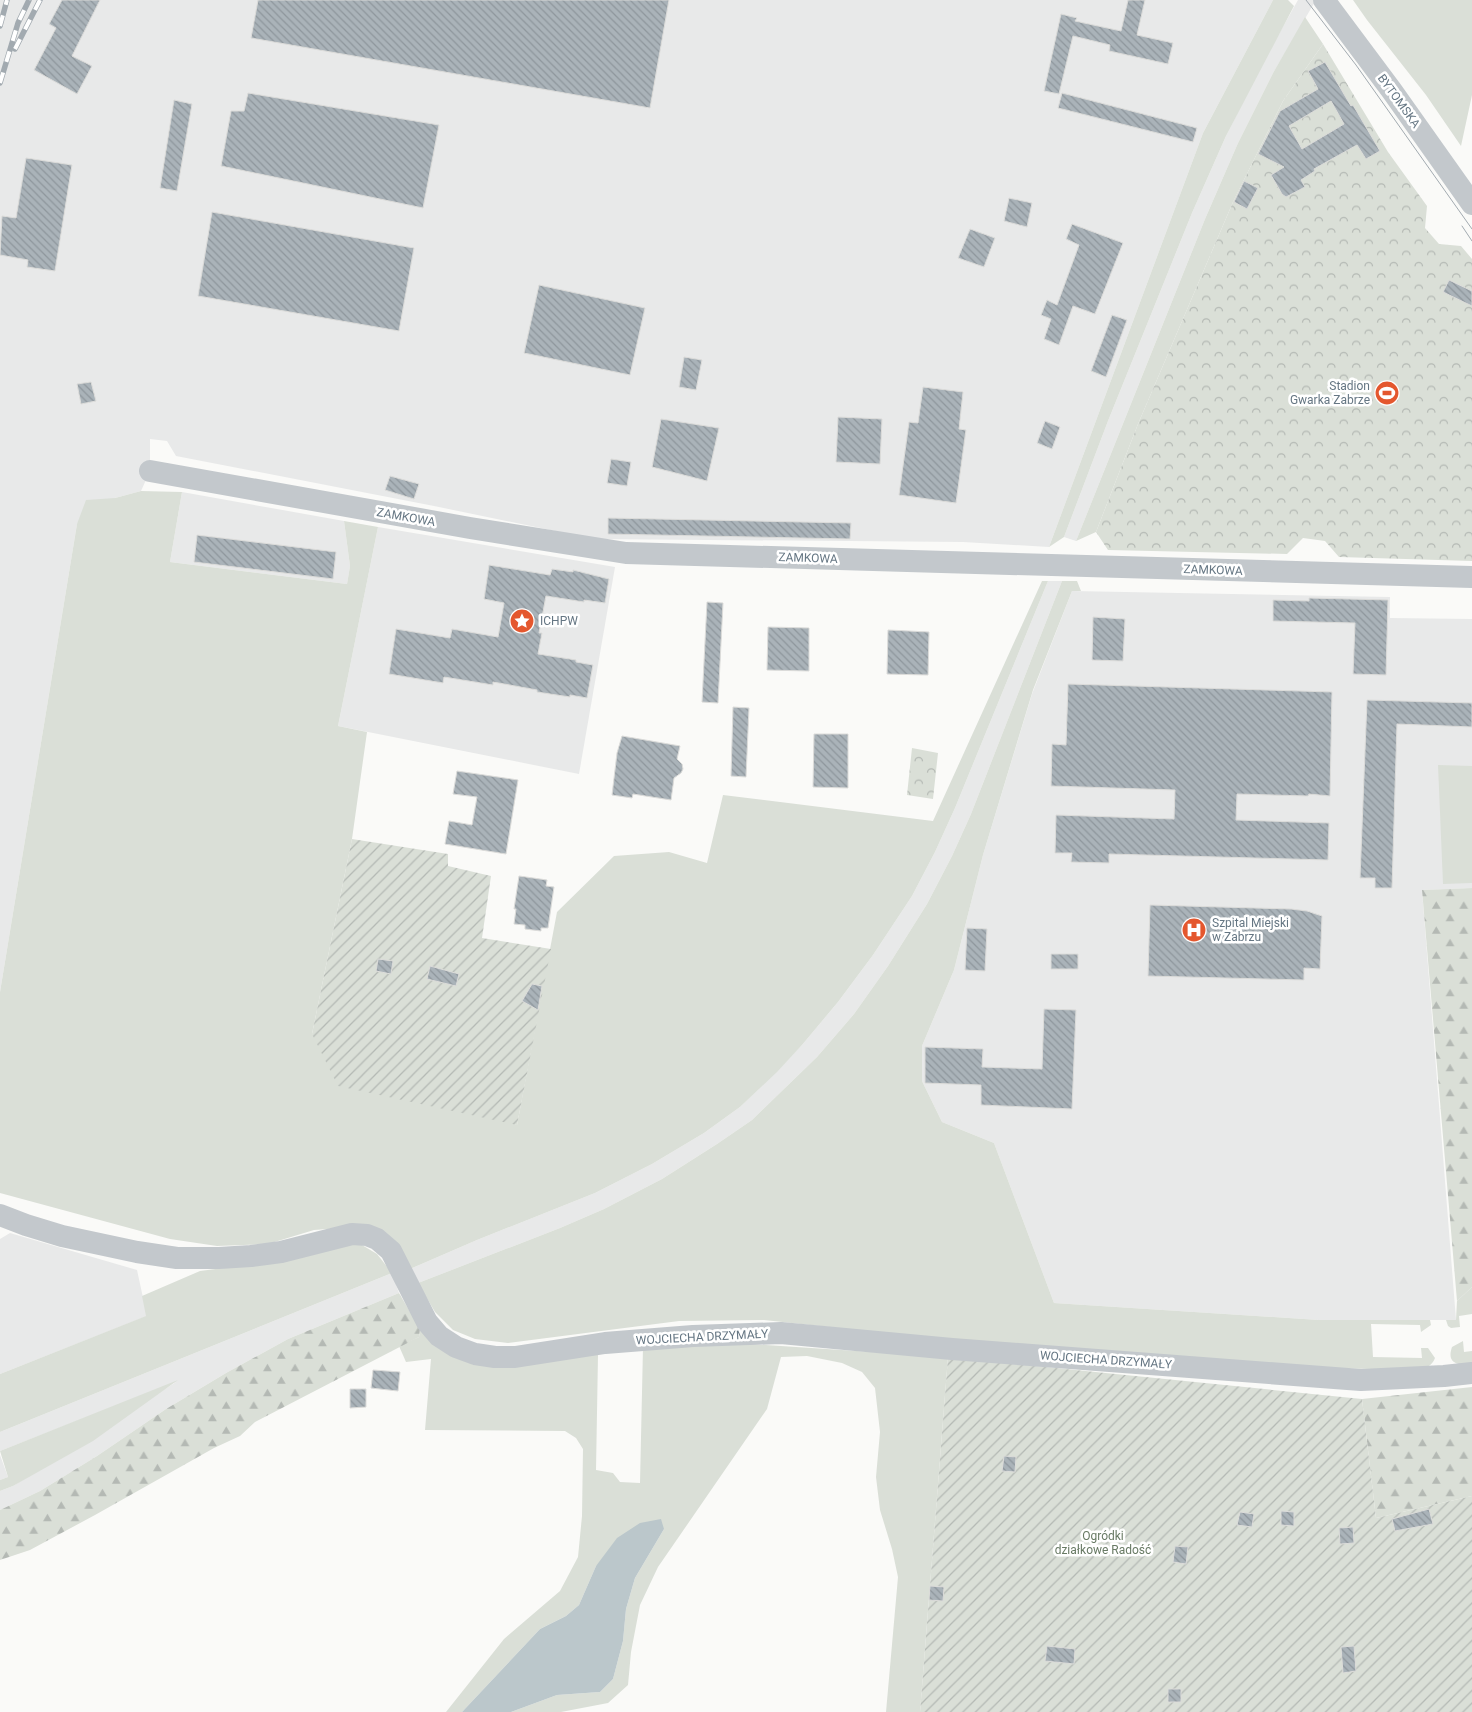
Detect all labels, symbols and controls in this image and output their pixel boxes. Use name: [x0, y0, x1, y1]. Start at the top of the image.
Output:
street label: BYTOMSKA: [1375, 72, 1423, 131]
place label: Stadion Gwarka Zabrze: [1290, 379, 1370, 407]
sports icon: Stadion Gwarka Zabrze: [1374, 380, 1400, 406]
street label: ZAMKOWA: [376, 505, 437, 529]
street label: ZAMKOWA: [778, 550, 838, 566]
street label: ZAMKOWA: [1183, 562, 1243, 578]
place icon: ICHPW: [509, 608, 535, 634]
place label: ICHPW: [540, 614, 578, 628]
place label: Szpital Miejski w Zabrzu: [1212, 916, 1289, 944]
hospital icon: Szpital Miejski w Zabrzu: [1181, 917, 1207, 943]
street label: WOJCIECHA DRZYMAŁY: [635, 1327, 769, 1347]
street label: WOJCIECHA DRZYMAŁY: [1039, 1348, 1173, 1372]
park label: Ogródki działkowe Radość: [1055, 1529, 1151, 1557]

